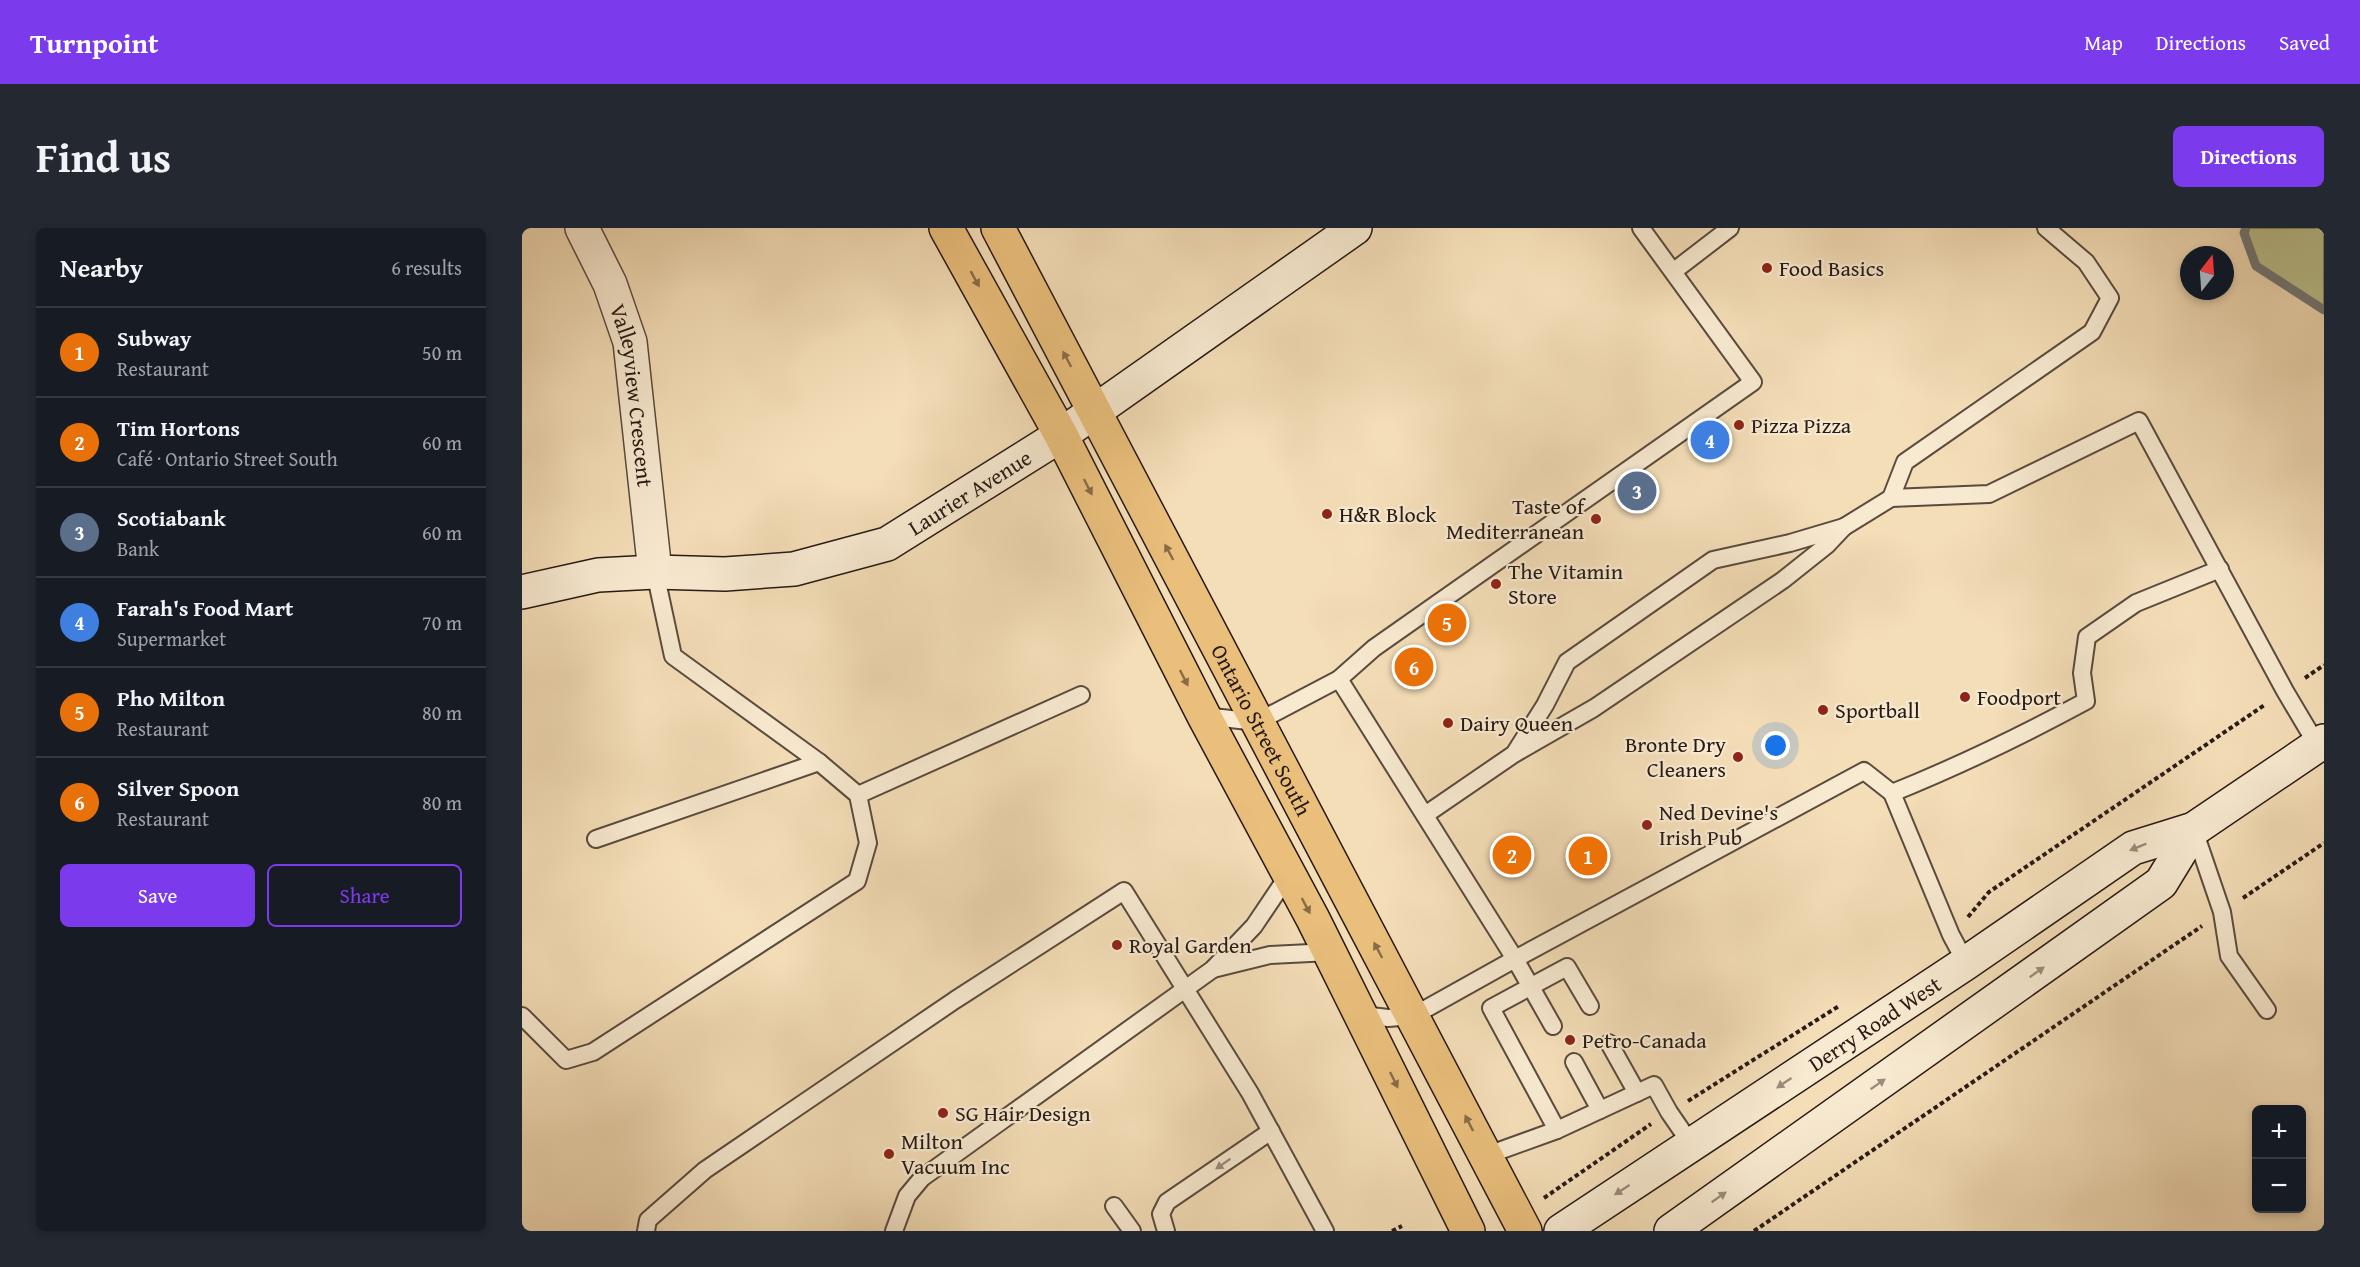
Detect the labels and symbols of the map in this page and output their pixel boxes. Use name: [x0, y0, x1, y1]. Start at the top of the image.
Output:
north arrow: [2180, 246, 2234, 300]
place label: Food Basics: [1779, 252, 1884, 284]
marker: Food Basics: [1760, 261, 1774, 275]
one-way arrow: [970, 271, 980, 288]
street label: Valleyview Crescent: [602, 299, 662, 489]
one-way arrow: [1062, 351, 1072, 368]
place label: Pizza Pizza: [1751, 409, 1852, 441]
pin: 4: [1690, 418, 1730, 462]
marker: Pizza Pizza: [1732, 418, 1746, 432]
street label: Laurier Avenue: [902, 441, 1038, 543]
pin: 3: [1618, 468, 1656, 514]
one-way arrow: [1083, 478, 1093, 495]
place label: Taste of Mediterranean: [1446, 490, 1587, 547]
place label: H&R Block: [1339, 498, 1437, 530]
marker: H&R Block: [1320, 507, 1334, 521]
marker: Taste of Mediterranean: [1589, 512, 1603, 526]
one-way arrow: [1164, 543, 1174, 561]
place label: The Vitamin Store: [1508, 555, 1624, 612]
marker: The Vitamin Store: [1489, 577, 1503, 591]
pin: 5: [1428, 600, 1466, 646]
street label: Ontario Street South: [1203, 638, 1320, 822]
pin: 6: [1394, 644, 1434, 690]
one-way arrow: [1179, 670, 1189, 687]
place label: Foodport: [1977, 681, 2061, 713]
marker: Foodport: [1958, 690, 1972, 704]
place label: Sportball: [1835, 694, 1920, 726]
marker: Sportball: [1816, 703, 1830, 717]
place label: Dairy Queen: [1460, 707, 1574, 739]
marker: Dairy Queen: [1441, 716, 1455, 730]
place label: Bronte Dry Cleaners: [1625, 728, 1726, 785]
your location: [1761, 731, 1790, 760]
marker: Bronte Dry Cleaners: [1731, 750, 1745, 764]
place label: Ned Devine's Irish Pub: [1659, 796, 1778, 853]
marker: Ned Devine's Irish Pub: [1640, 818, 1654, 832]
pin: 2: [1492, 832, 1532, 878]
pin: 1: [1568, 834, 1608, 878]
one-way arrow: [2129, 843, 2147, 853]
one-way arrow: [1301, 897, 1311, 914]
place label: Royal Garden: [1129, 929, 1252, 961]
marker: Royal Garden: [1110, 938, 1124, 952]
one-way arrow: [1373, 942, 1383, 959]
one-way arrow: [2028, 966, 2044, 978]
street label: Derry Road West: [1802, 968, 1947, 1079]
place label: Petro-Canada: [1582, 1024, 1707, 1056]
marker: Petro-Canada: [1563, 1033, 1577, 1047]
one-way arrow: [1389, 1071, 1399, 1088]
one-way arrow: [1776, 1077, 1792, 1088]
one-way arrow: [1869, 1078, 1885, 1090]
place label: SG Hair Design: [955, 1097, 1091, 1129]
marker: SG Hair Design: [936, 1106, 950, 1120]
one-way arrow: [1464, 1115, 1473, 1132]
place label: Milton Vacuum Inc: [901, 1125, 1010, 1182]
marker: Milton Vacuum Inc: [882, 1147, 896, 1161]
one-way arrow: [1215, 1158, 1231, 1170]
one-way arrow: [1613, 1185, 1630, 1196]
one-way arrow: [1710, 1191, 1726, 1203]

